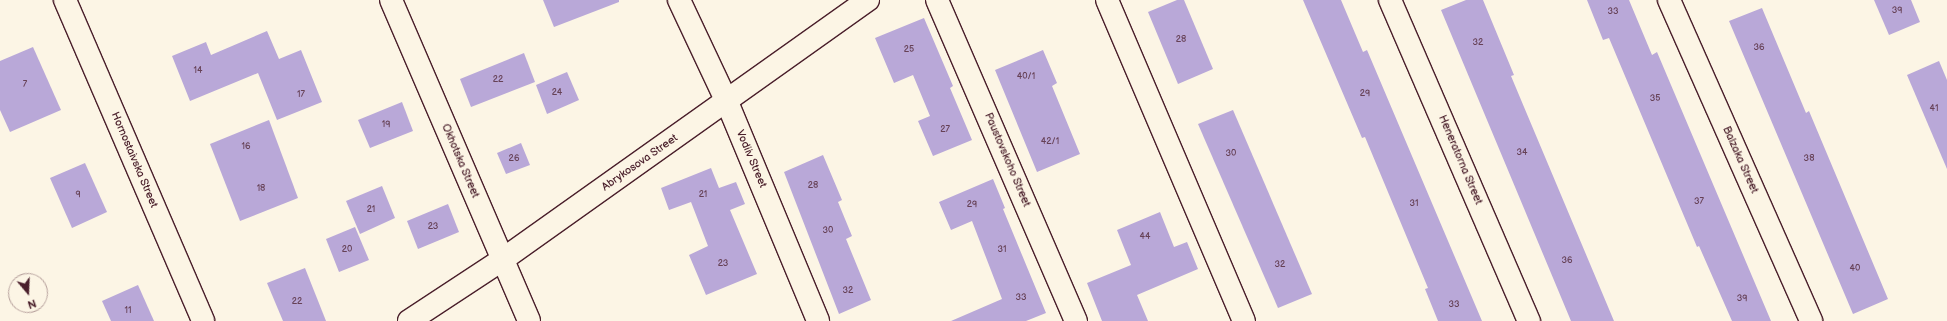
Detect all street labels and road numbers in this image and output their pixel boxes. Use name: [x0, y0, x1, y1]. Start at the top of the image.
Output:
street label: Hornostaivska Street: [108, 110, 160, 210]
street label: Paustovskoho Street: [981, 111, 1033, 209]
street label: Heneratorna Street: [1435, 113, 1485, 207]
street label: Okhotska Street: [438, 122, 482, 200]
street label: Balzaka Street: [1719, 124, 1761, 196]
street label: Vodiiv Street: [733, 128, 769, 190]
street label: Abrykosova Street: [599, 132, 681, 194]

